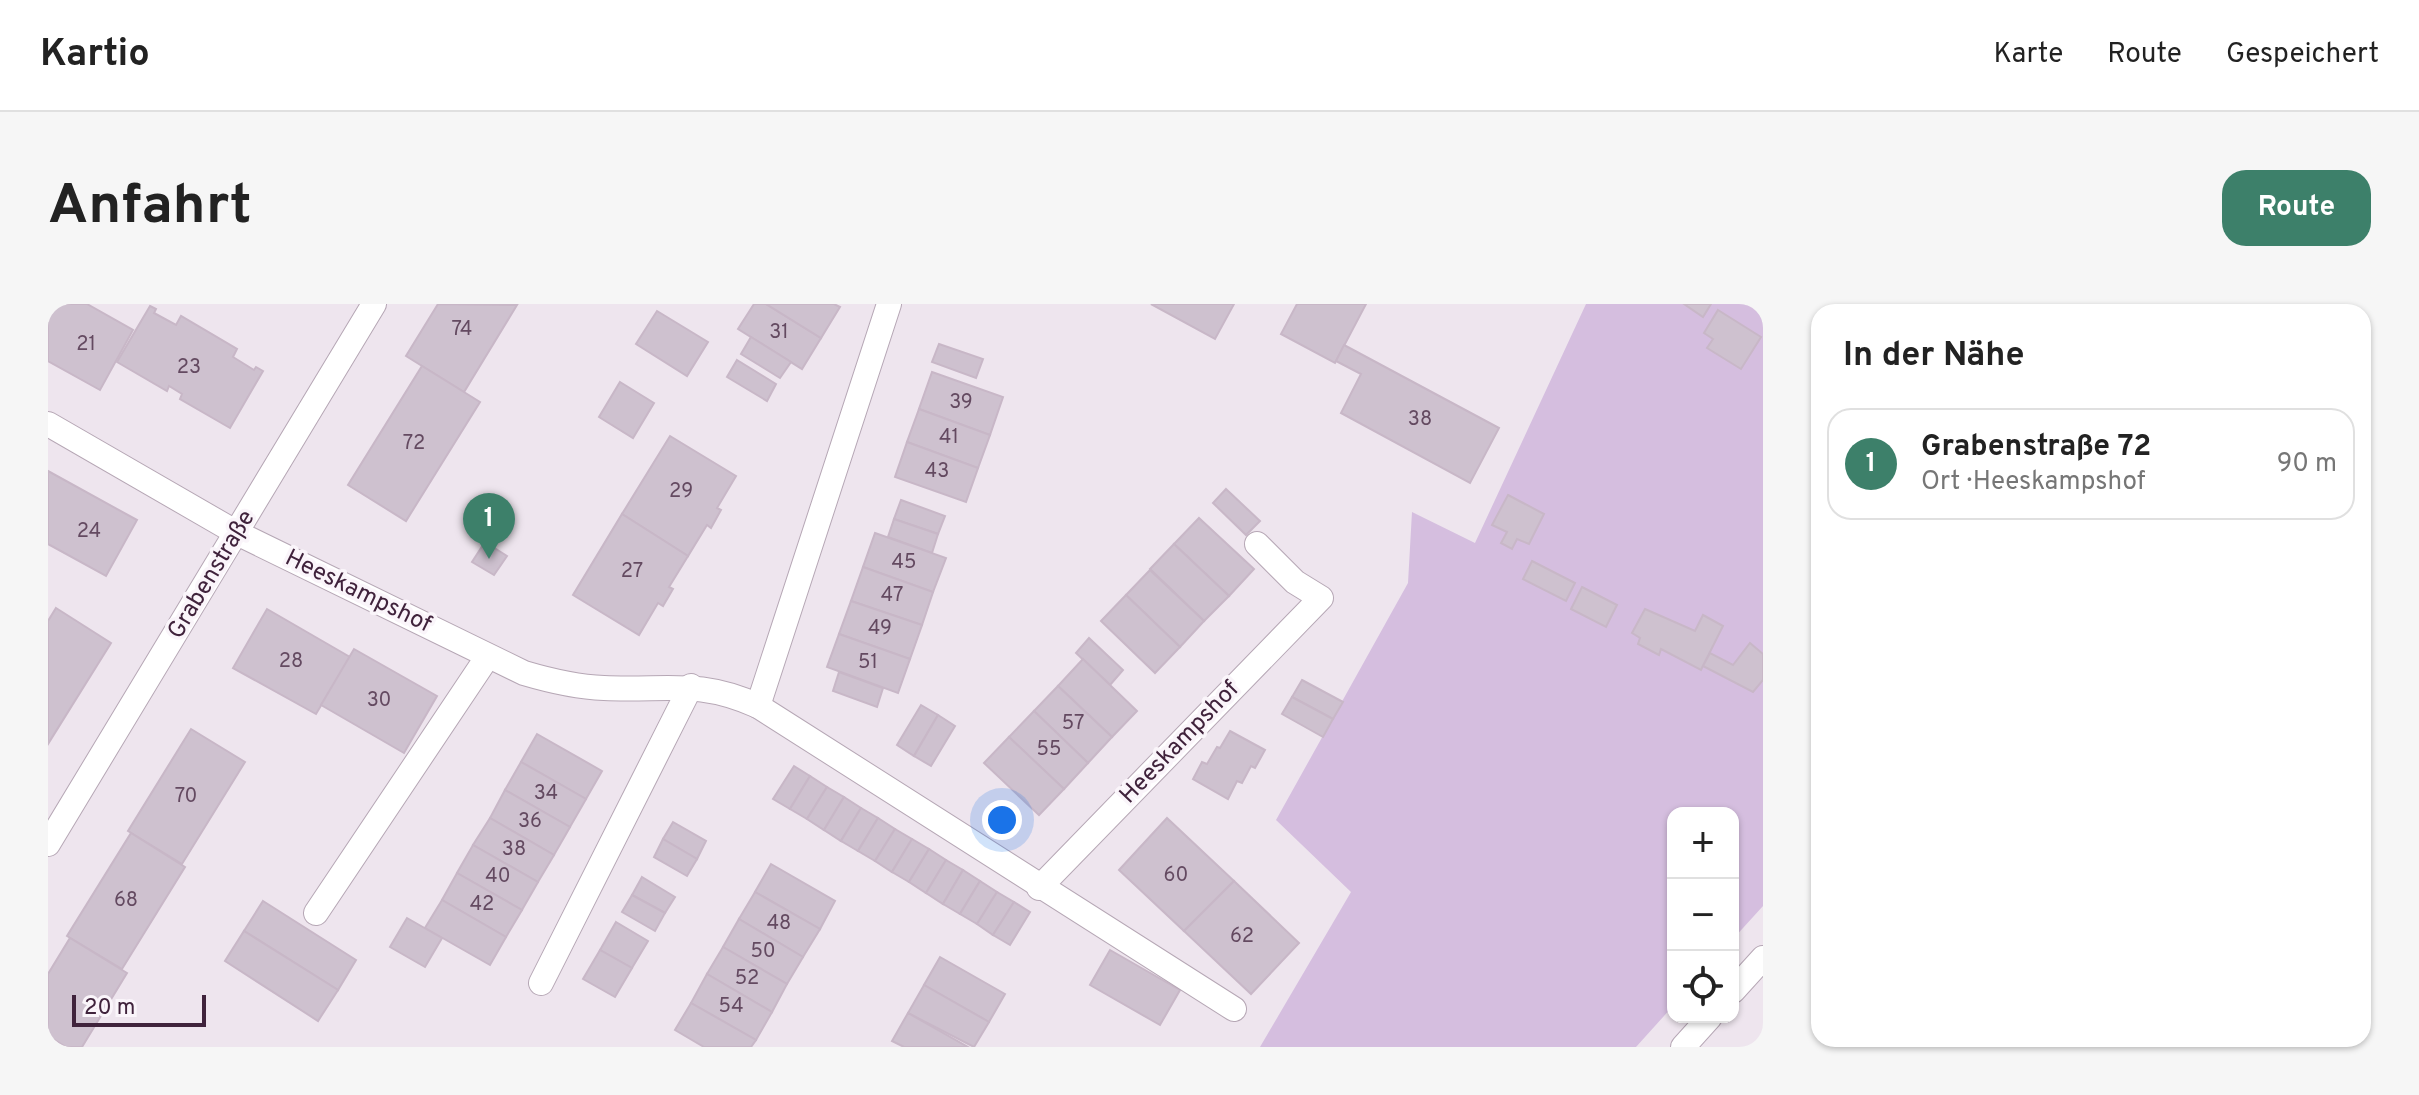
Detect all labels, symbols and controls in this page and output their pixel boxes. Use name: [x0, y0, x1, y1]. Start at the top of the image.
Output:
text: Kartio: [40, 31, 150, 80]
text: Karte: [1993, 37, 2063, 73]
text: Route: [2107, 37, 2182, 73]
text: Gespeichert: [2226, 37, 2379, 73]
button: Route: [2222, 170, 2371, 246]
text: Anfahrt: [48, 173, 252, 243]
house number: 74: [452, 317, 472, 343]
house number: 31: [769, 320, 789, 346]
house number: 21: [76, 332, 96, 358]
text: In der Nähe: [1843, 335, 2025, 378]
house number: 23: [177, 355, 201, 381]
house number: 39: [949, 390, 973, 416]
house number: 38: [1408, 407, 1432, 433]
house number: 41: [939, 425, 959, 451]
text: Grabenstraße 72: [1921, 429, 2151, 466]
house number: 72: [403, 431, 425, 457]
text: 1: [1866, 448, 1876, 481]
text: 90 m: [2277, 448, 2337, 481]
house number: 43: [925, 459, 949, 485]
text: Ort · Heeskampshof: [1921, 466, 2145, 499]
house number: 29: [669, 479, 693, 505]
pin: 1: [463, 493, 515, 559]
street label: Grabenstraße: [162, 505, 262, 645]
house number: 24: [77, 519, 101, 545]
street label: Heeskampshof: [280, 544, 436, 640]
house number: 45: [892, 550, 916, 576]
house number: 27: [621, 559, 643, 585]
house number: 47: [881, 583, 903, 609]
house number: 49: [868, 616, 892, 642]
house number: 28: [279, 649, 303, 675]
house number: 51: [858, 650, 878, 676]
street label: Heeskampshof: [1114, 675, 1246, 811]
house number: 30: [367, 688, 391, 714]
house number: 57: [1062, 711, 1084, 737]
house number: 55: [1037, 737, 1061, 763]
house number: 34: [534, 781, 558, 807]
house number: 70: [175, 784, 197, 810]
your location: [982, 800, 1022, 840]
map controls: [1667, 807, 1739, 1023]
button: +: [1667, 807, 1739, 879]
house number: 36: [518, 809, 542, 835]
house number: 38: [502, 837, 526, 863]
house number: 60: [1164, 863, 1188, 889]
house number: 40: [485, 864, 511, 890]
button: −: [1667, 879, 1739, 951]
house number: 68: [114, 888, 138, 914]
house number: 42: [470, 892, 494, 918]
house number: 48: [767, 911, 791, 937]
house number: 62: [1230, 924, 1254, 950]
house number: 50: [750, 939, 776, 965]
button: locate: [1667, 951, 1739, 1023]
house number: 52: [735, 966, 759, 992]
scale bar: [72, 991, 206, 1027]
house number: 54: [718, 994, 744, 1020]
text: 20 m: [84, 995, 135, 1022]

